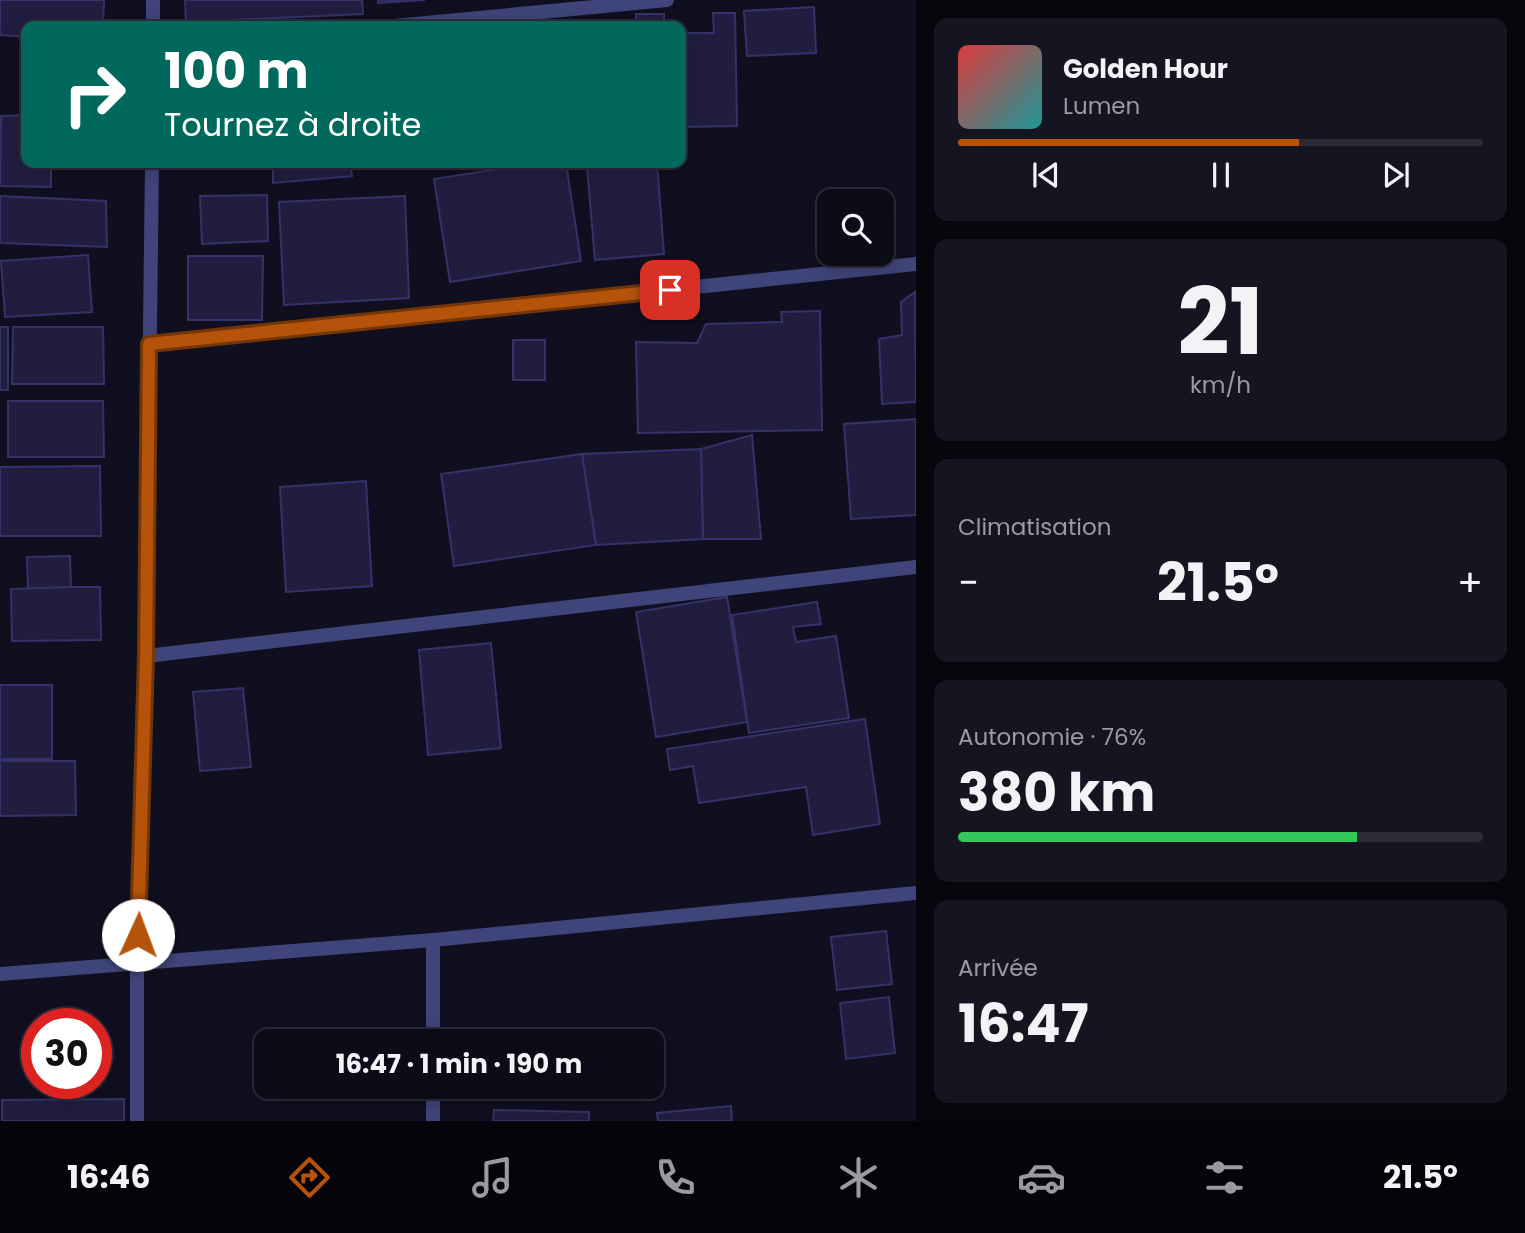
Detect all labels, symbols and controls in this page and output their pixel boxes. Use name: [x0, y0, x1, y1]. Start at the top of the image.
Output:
text: 100 m: [164, 37, 309, 105]
icon: right: [49, 49, 140, 140]
text: Golden Hour: [1063, 51, 1228, 87]
text: Lumen: [1063, 90, 1140, 122]
text: Tournez à droite: [164, 102, 421, 147]
icon: previous: [1027, 156, 1065, 194]
icon: pause: [1202, 156, 1240, 194]
icon: next: [1377, 156, 1415, 194]
map controls: [817, 189, 894, 266]
button: search: [817, 189, 894, 266]
text: 21: [1177, 258, 1264, 386]
pin: [640, 260, 700, 320]
icon: arrive: [651, 271, 689, 309]
text: km/h: [1190, 369, 1251, 401]
text: Climatisation: [958, 511, 1111, 543]
text: 21.5°: [1157, 546, 1279, 619]
text: −: [958, 556, 979, 609]
text: +: [1457, 556, 1483, 609]
text: Autonomie · 76%: [958, 721, 1146, 753]
text: 380 km: [958, 756, 1155, 829]
position arrow: [101, 898, 175, 972]
text: Arrivée: [958, 952, 1038, 984]
text: 16:47: [958, 987, 1088, 1060]
speed limit sign: 30: [21, 1008, 112, 1099]
text: 16:47 · 1 min · 190 m: [336, 1046, 582, 1082]
icon: directions: [285, 1153, 334, 1202]
icon: music: [468, 1153, 517, 1202]
icon: phone: [651, 1153, 700, 1202]
icon: climate: [834, 1153, 883, 1202]
icon: car: [1017, 1153, 1066, 1202]
icon: filters: [1200, 1153, 1249, 1202]
text: 16:46: [67, 1154, 151, 1199]
text: 21.5°: [1383, 1154, 1458, 1199]

